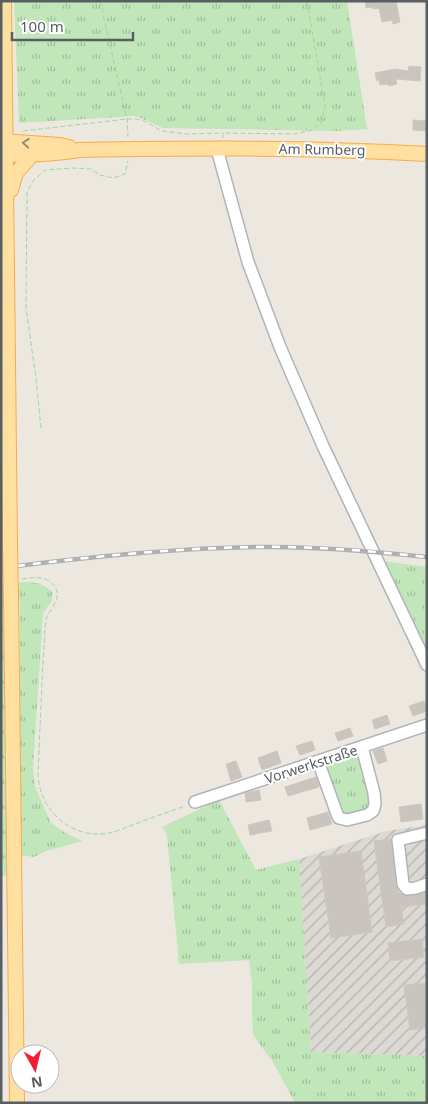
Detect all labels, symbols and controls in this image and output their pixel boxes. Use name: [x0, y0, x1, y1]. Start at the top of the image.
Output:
scale bar: [12, 10, 134, 42]
text: 100 m: [20, 16, 64, 36]
one-way arrow: [21, 137, 29, 148]
street label: Am Rumberg: [278, 139, 366, 159]
street label: Vorwerkstraße: [262, 740, 360, 788]
north arrow: [10, 1044, 60, 1094]
text: N: [30, 1072, 44, 1093]

